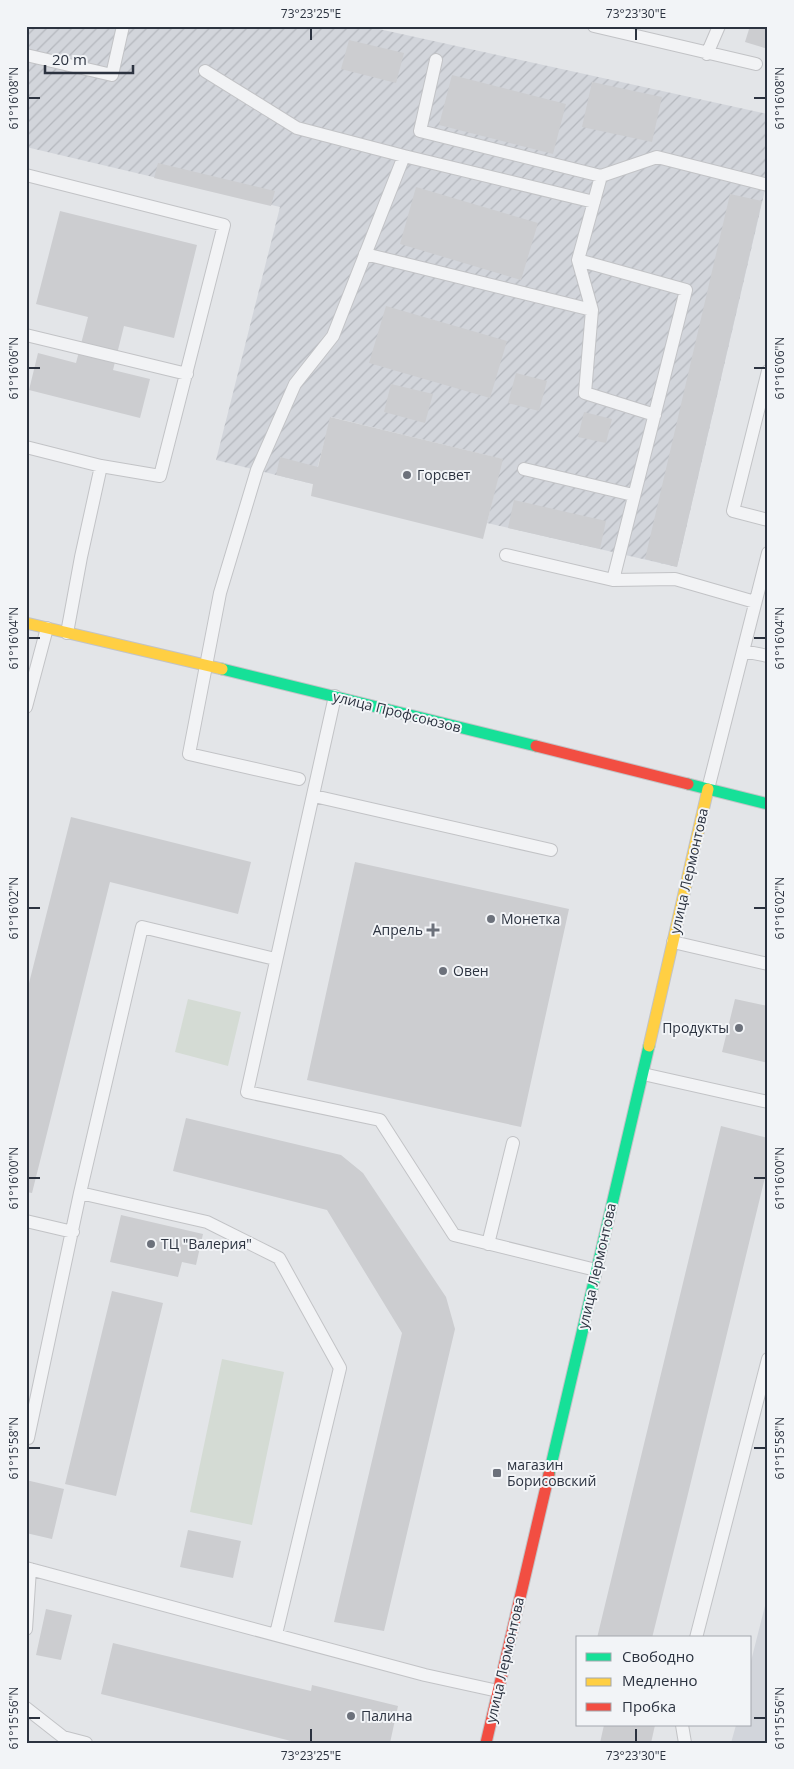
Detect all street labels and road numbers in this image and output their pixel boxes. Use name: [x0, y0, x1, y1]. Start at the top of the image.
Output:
street label: улица Профсоюзов: [331, 686, 463, 737]
street label: улица Лермонтова: [665, 806, 712, 936]
street label: улица Лермонтова: [573, 1201, 620, 1331]
street label: улица Лермонтова: [481, 1595, 528, 1725]

